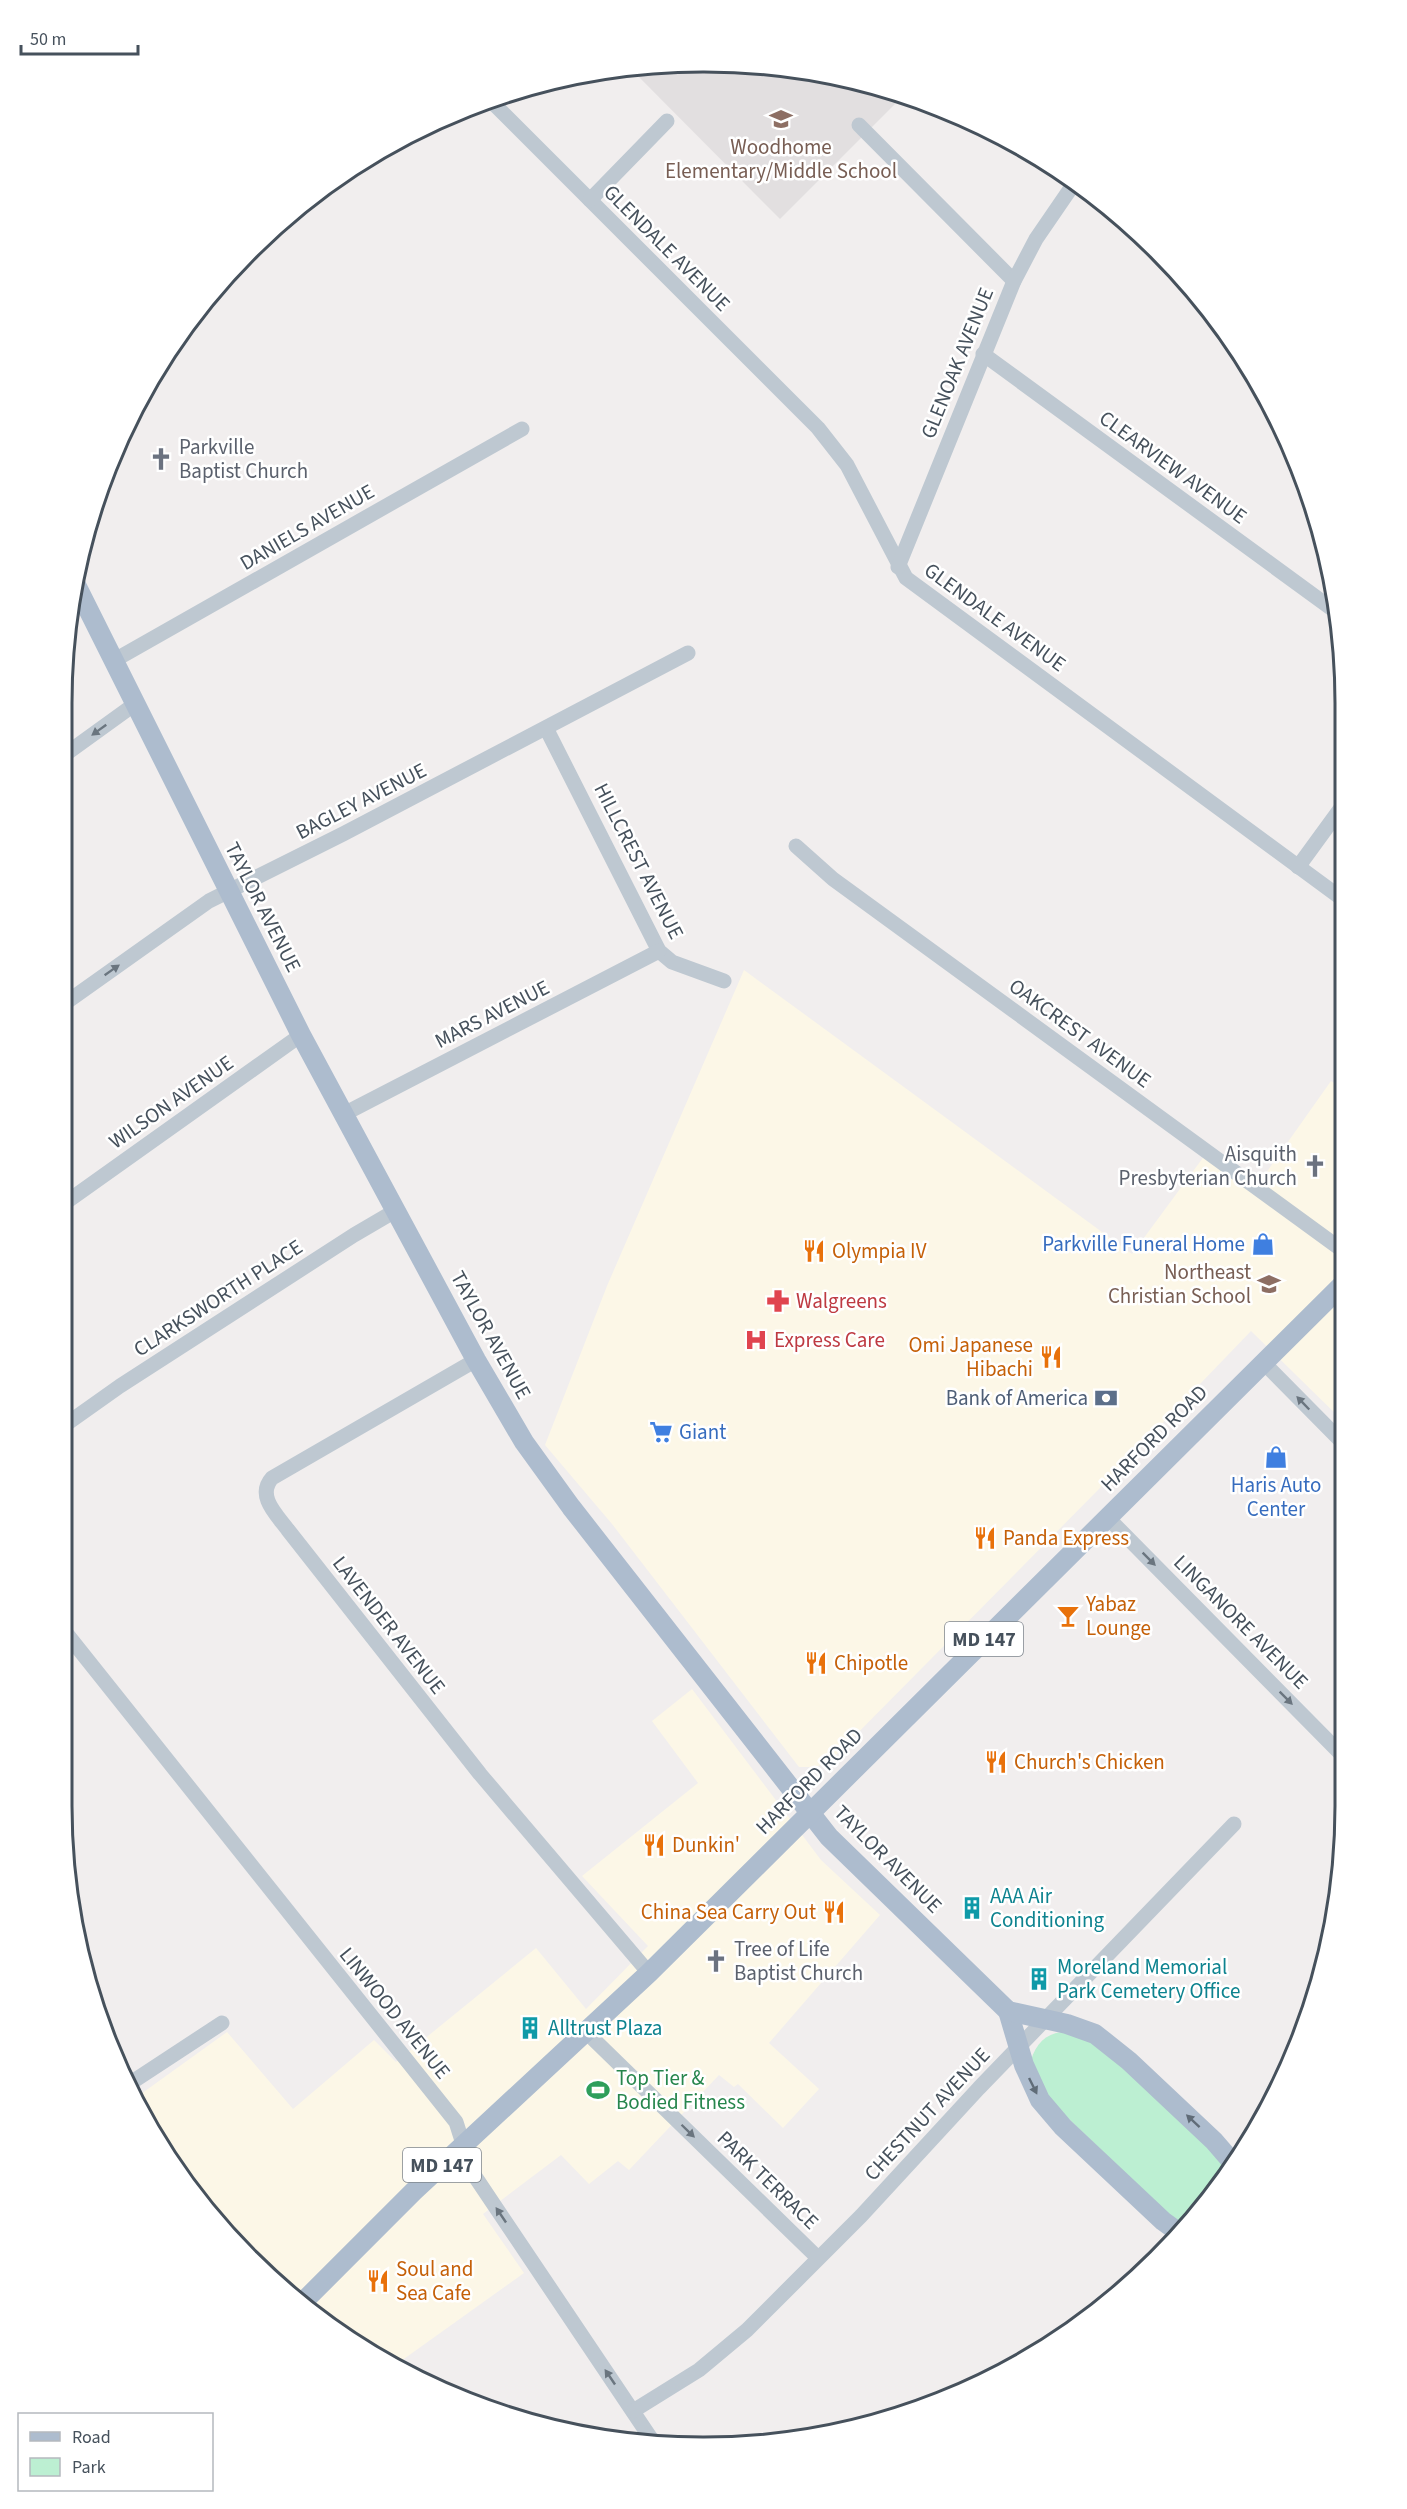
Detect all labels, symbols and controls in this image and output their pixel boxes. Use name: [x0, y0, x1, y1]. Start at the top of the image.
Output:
scale bar: [21, 18, 138, 56]
text: 50 m: [30, 27, 66, 52]
school or university icon: Woodhome Elementary/Middle School: [768, 106, 794, 132]
place label: Woodhome Elementary/Middle School: [665, 132, 897, 186]
street label: GLENDALE AVENUE: [597, 178, 737, 318]
street label: GLENOAK AVENUE: [913, 283, 1001, 443]
street label: CLEARVIEW AVENUE: [1093, 403, 1253, 531]
place label: Parkville Baptist Church: [179, 432, 308, 486]
church icon: Parkville Baptist Church: [148, 446, 174, 472]
street label: DANIELS AVENUE: [234, 476, 380, 578]
street label: GLENDALE AVENUE: [918, 555, 1072, 679]
one-way arrow: [91, 724, 107, 736]
street label: BAGLEY AVENUE: [290, 755, 432, 847]
street label: HILLCREST AVENUE: [587, 778, 691, 944]
street label: TAYLOR AVENUE: [217, 837, 309, 977]
one-way arrow: [103, 964, 119, 976]
street label: OAKCREST AVENUE: [1003, 971, 1157, 1095]
street label: MARS AVENUE: [430, 972, 554, 1056]
street label: WILSON AVENUE: [103, 1048, 239, 1156]
place label: Aisquith Presbyterian Church: [1119, 1139, 1297, 1193]
church icon: Aisquith Presbyterian Church: [1302, 1153, 1328, 1179]
place label: Parkville Funeral Home: [1042, 1229, 1245, 1259]
shop icon: Parkville Funeral Home: [1250, 1231, 1276, 1257]
street label: CLARKSWORTH PLACE: [128, 1232, 308, 1364]
place label: Olympia IV: [832, 1236, 927, 1266]
restaurant icon: Olympia IV: [801, 1238, 827, 1264]
place label: Northeast Christian School: [1108, 1257, 1251, 1311]
street label: TAYLOR AVENUE: [443, 1265, 539, 1405]
school or university icon: Northeast Christian School: [1256, 1271, 1282, 1297]
place label: Walgreens: [796, 1286, 887, 1316]
pharmacy icon: Walgreens: [765, 1288, 791, 1314]
place label: Express Care: [774, 1325, 885, 1355]
hospital icon: Express Care: [743, 1327, 769, 1353]
place label: Omi Japanese Hibachi: [909, 1330, 1033, 1384]
restaurant icon: Omi Japanese Hibachi: [1038, 1344, 1064, 1370]
street label: HARFORD ROAD: [1094, 1378, 1214, 1498]
place label: Bank of America: [946, 1383, 1088, 1413]
bank icon: Bank of America: [1093, 1385, 1119, 1411]
one-way arrow: [1297, 1397, 1311, 1411]
place label: Giant: [679, 1417, 726, 1447]
supermarket icon: Giant: [648, 1419, 674, 1445]
shop icon: Haris Auto Center: [1263, 1444, 1289, 1470]
place label: Haris Auto Center: [1231, 1470, 1321, 1524]
place label: Panda Express: [1003, 1523, 1129, 1553]
restaurant icon: Panda Express: [972, 1525, 998, 1551]
street label: LINGANORE AVENUE: [1167, 1548, 1315, 1696]
street label: LAVENDER AVENUE: [325, 1549, 453, 1701]
one-way arrow: [1142, 1552, 1156, 1566]
place label: Yabaz Lounge: [1085, 1589, 1151, 1643]
bar icon: Yabaz Lounge: [1055, 1603, 1081, 1629]
road number: MD 147: [945, 1622, 1023, 1656]
place label: Chipotle: [834, 1648, 908, 1678]
restaurant icon: Chipotle: [803, 1650, 829, 1676]
one-way arrow: [1279, 1691, 1293, 1705]
street label: HARFORD ROAD: [749, 1721, 869, 1841]
place label: Church's Chicken: [1014, 1747, 1165, 1777]
restaurant icon: Church's Chicken: [983, 1749, 1009, 1775]
street label: TAYLOR AVENUE: [827, 1798, 949, 1920]
place label: Dunkin': [672, 1830, 740, 1860]
restaurant icon: Dunkin': [641, 1832, 667, 1858]
place label: AAA Air Conditioning: [990, 1881, 1104, 1935]
building icon: AAA Air Conditioning: [959, 1895, 985, 1921]
place label: China Sea Carry Out: [641, 1897, 816, 1927]
restaurant icon: China Sea Carry Out: [821, 1899, 847, 1925]
place label: Tree of Life Baptist Church: [734, 1934, 863, 1988]
street label: LINWOOD AVENUE: [332, 1941, 458, 2085]
church icon: Tree of Life Baptist Church: [703, 1948, 729, 1974]
place label: Moreland Memorial Park Cemetery Office: [1057, 1952, 1240, 2006]
building icon: Moreland Memorial Park Cemetery Office: [1026, 1966, 1052, 1992]
place label: Alltrust Plaza: [548, 2013, 662, 2043]
building icon: Alltrust Plaza: [517, 2015, 543, 2041]
street label: CHESTNUT AVENUE: [857, 2041, 997, 2187]
place label: Top Tier & Bodied Fitness: [616, 2063, 745, 2117]
sports icon: Top Tier & Bodied Fitness: [585, 2077, 611, 2103]
one-way arrow: [1028, 2078, 1038, 2095]
one-way arrow: [1186, 2115, 1201, 2128]
one-way arrow: [681, 2124, 695, 2138]
street label: PARK TERRACE: [710, 2124, 826, 2236]
road number: MD 147: [403, 2148, 481, 2182]
one-way arrow: [496, 2207, 507, 2223]
place label: Soul and Sea Cafe: [396, 2254, 473, 2308]
restaurant icon: Soul and Sea Cafe: [365, 2268, 391, 2294]
one-way arrow: [604, 2369, 615, 2385]
legend: [18, 2413, 213, 2491]
text: Road: [72, 2425, 111, 2450]
text: Park: [72, 2455, 106, 2480]

